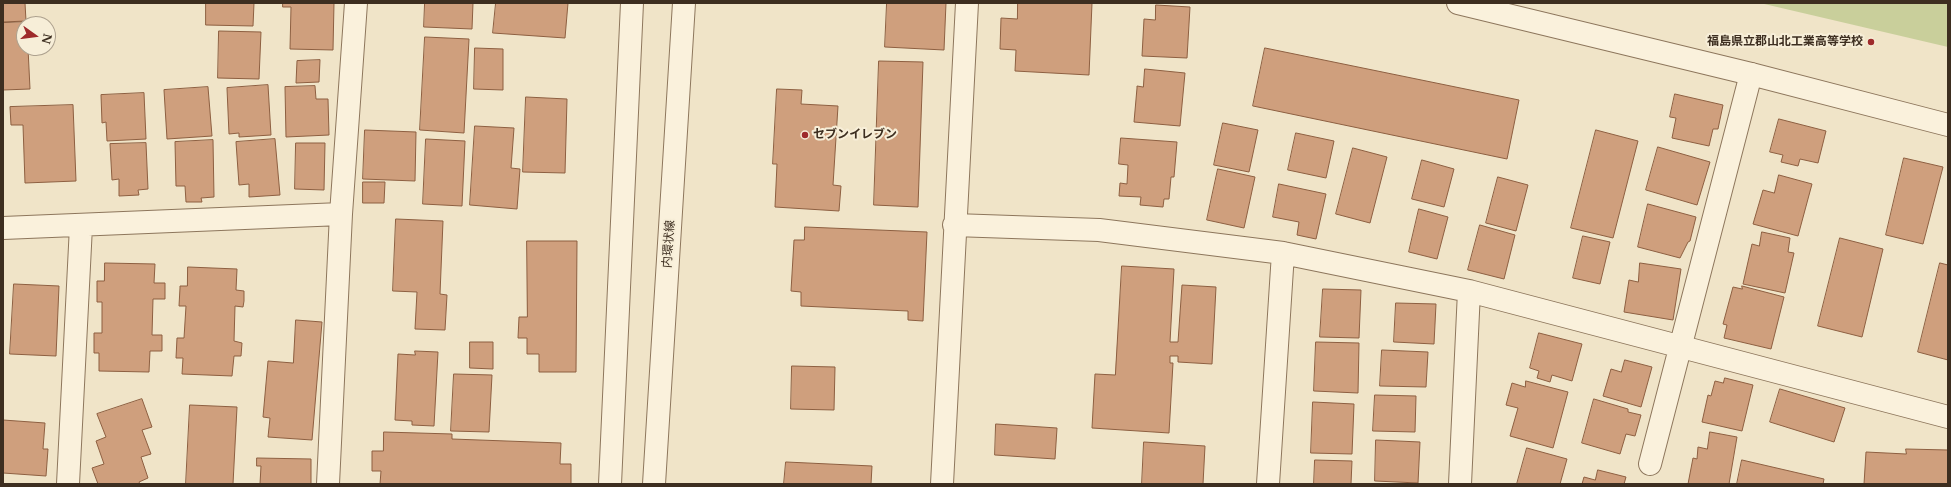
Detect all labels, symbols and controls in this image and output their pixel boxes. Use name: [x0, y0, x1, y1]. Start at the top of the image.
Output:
north arrow: [16, 16, 56, 56]
text: N: [39, 32, 55, 45]
place label: 福島県立郡山北工業高等学校: [1707, 35, 1863, 49]
marker: 福島県立郡山北工業高等学校: [1866, 37, 1876, 47]
place label: セブンイレブン: [813, 128, 897, 142]
marker: セブンイレブン: [800, 130, 810, 140]
street label: 内環状線: [660, 220, 678, 268]

